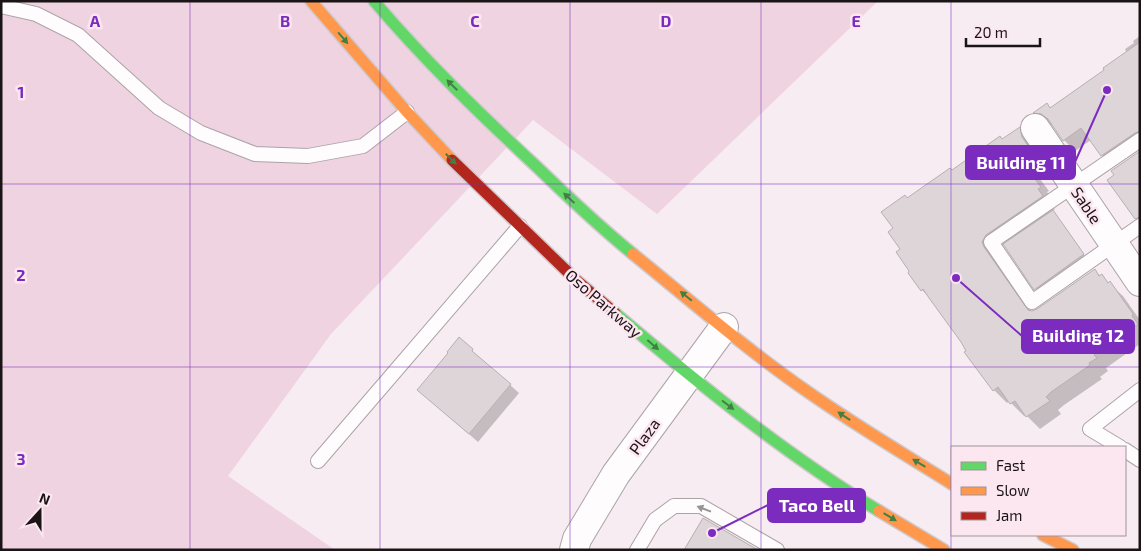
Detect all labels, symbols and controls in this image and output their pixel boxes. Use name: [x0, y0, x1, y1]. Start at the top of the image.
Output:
text: A: [90, 11, 101, 30]
text: B: [280, 11, 290, 30]
text: C: [470, 11, 480, 30]
text: D: [661, 11, 672, 30]
text: E: [851, 11, 861, 30]
scale bar: [966, 15, 1040, 47]
text: 20 m: [974, 23, 1008, 41]
one-way arrow: [337, 32, 349, 44]
one-way arrow: [446, 80, 458, 92]
text: 1: [18, 82, 24, 101]
callout: Building 11: [966, 146, 1075, 179]
text: Building 11: [976, 151, 1066, 173]
one-way arrow: [445, 153, 457, 165]
street label: Sable: [1068, 183, 1106, 227]
one-way arrow: [564, 192, 576, 204]
text: 2: [16, 265, 26, 284]
street label: Oso Parkway: [562, 265, 646, 342]
one-way arrow: [679, 291, 692, 302]
callout: Building 12: [1022, 320, 1134, 353]
text: Building 12: [1032, 324, 1124, 346]
one-way arrow: [646, 340, 659, 351]
one-way arrow: [721, 400, 735, 410]
one-way arrow: [837, 411, 851, 421]
street label: Plaza: [625, 414, 663, 458]
legend: [951, 446, 1126, 536]
text: 3: [16, 449, 26, 468]
text: Fast: [996, 456, 1026, 474]
one-way arrow: [912, 459, 925, 468]
text: Slow: [996, 481, 1030, 499]
north arrow: [15, 486, 65, 536]
text: N: [37, 489, 53, 508]
callout: Taco Bell: [768, 489, 865, 522]
text: Taco Bell: [779, 494, 855, 516]
one-way arrow: [696, 505, 711, 513]
text: Jam: [996, 506, 1022, 524]
one-way arrow: [883, 513, 896, 522]

